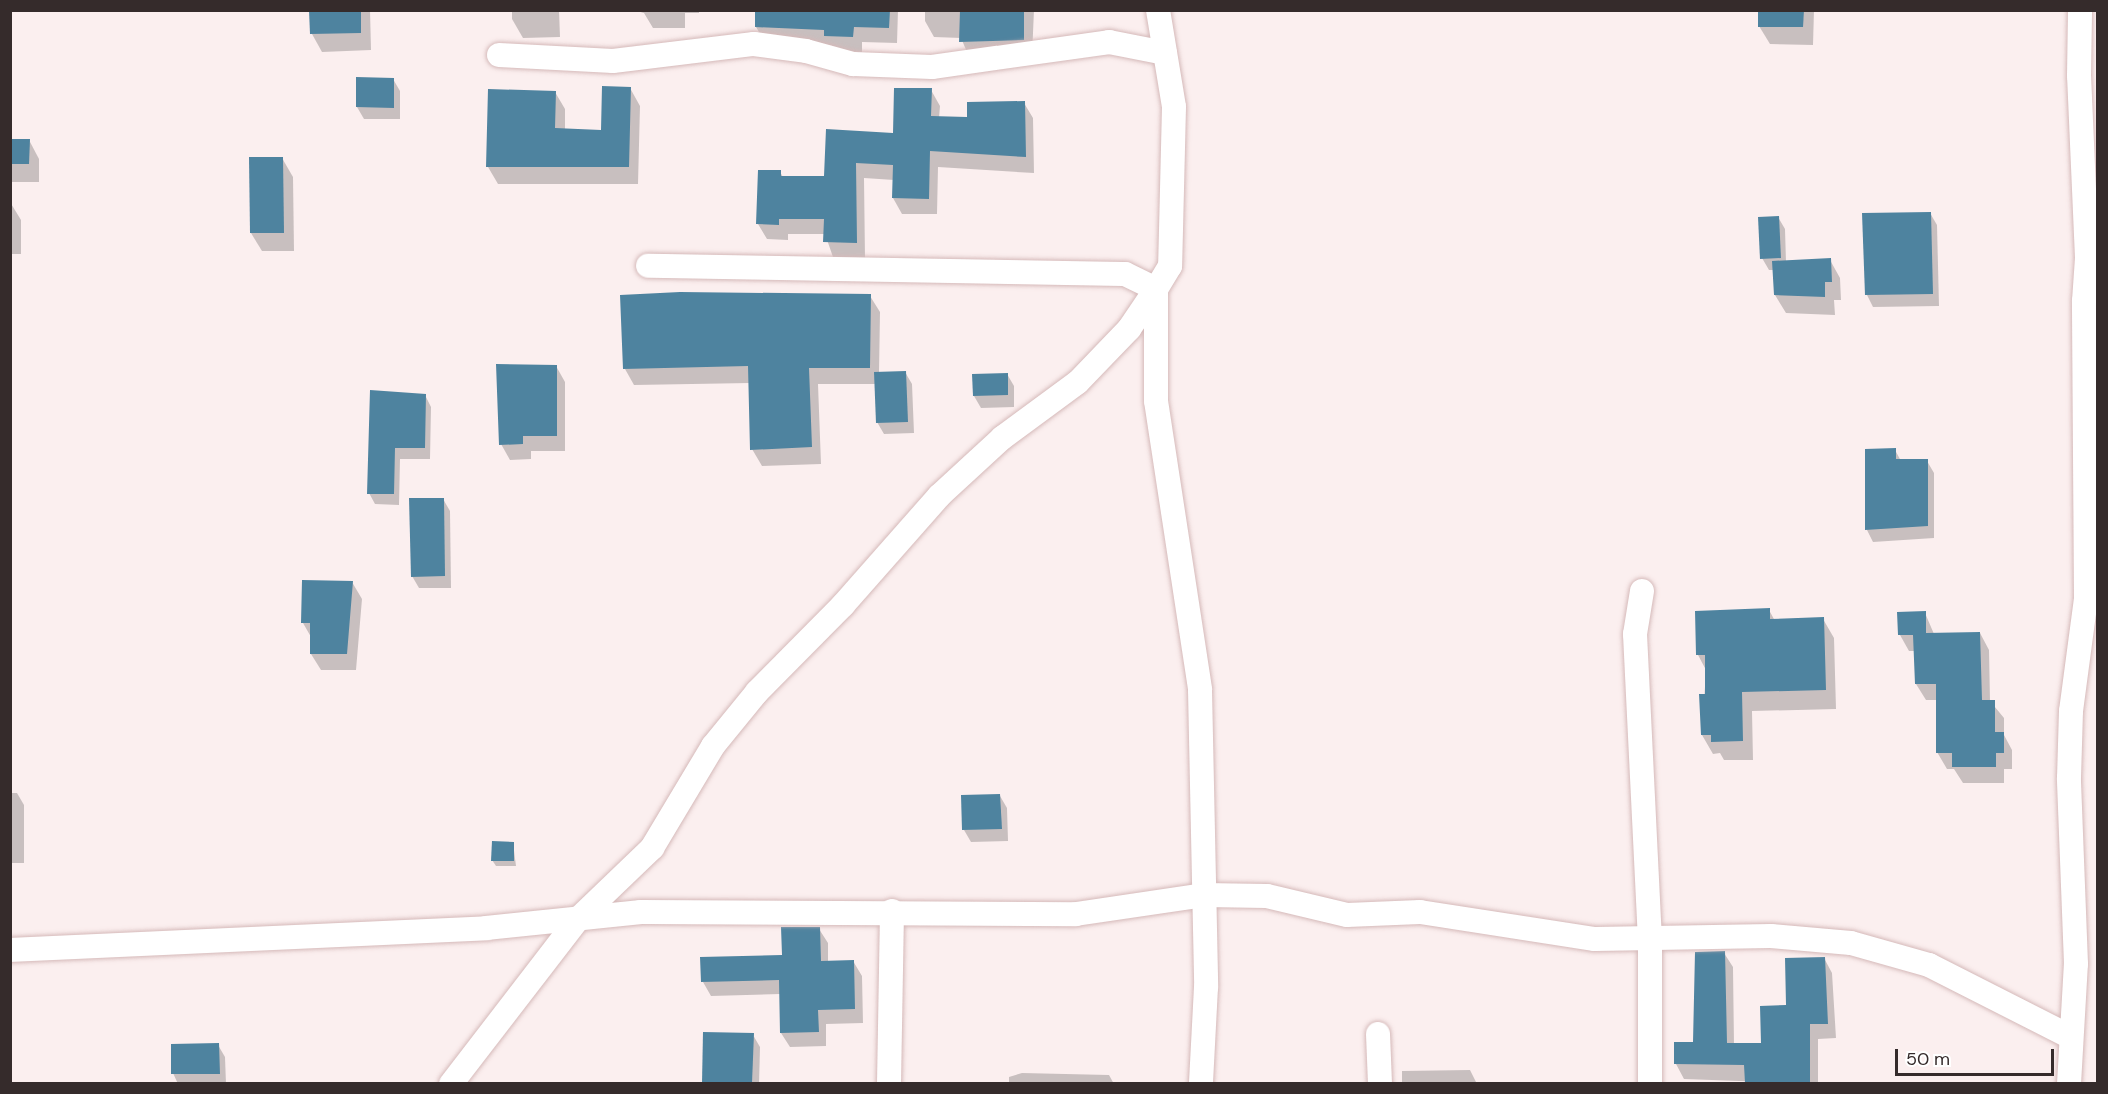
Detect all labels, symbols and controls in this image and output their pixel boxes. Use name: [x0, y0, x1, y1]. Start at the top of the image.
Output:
scale bar: [1898, 1037, 2057, 1075]
text: 50 m: [1906, 1047, 1950, 1071]

